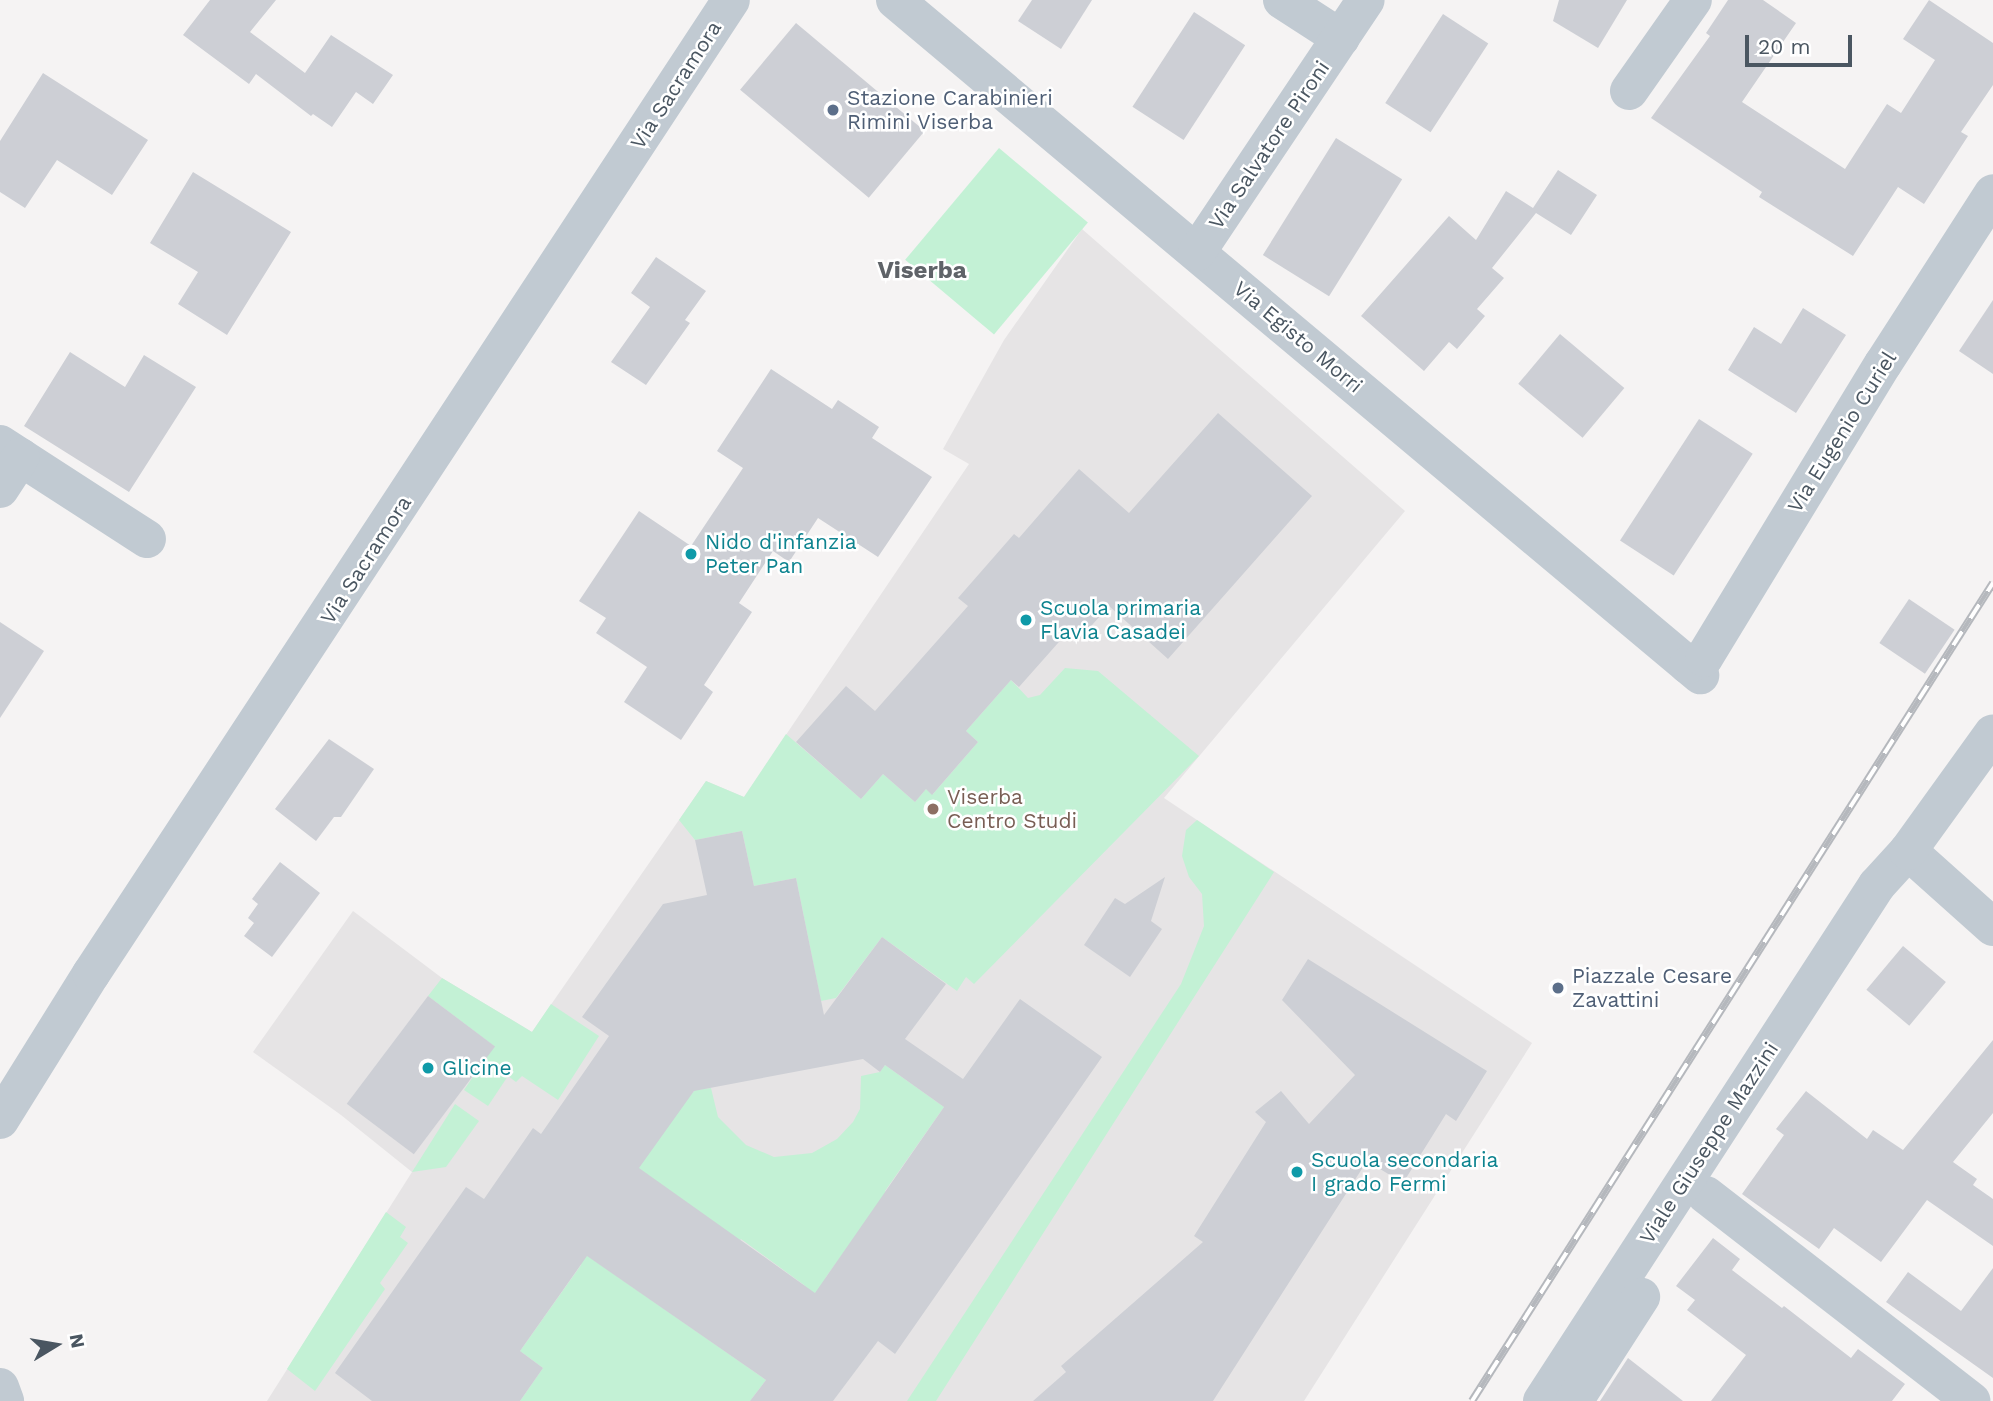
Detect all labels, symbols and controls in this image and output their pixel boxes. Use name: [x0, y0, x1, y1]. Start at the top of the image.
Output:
street label: Via Sacramora: [625, 16, 727, 154]
scale bar: [1748, 21, 1855, 65]
text: 20 m: [1758, 34, 1810, 59]
street label: Via Salvatore Pironi: [1203, 56, 1335, 234]
place label: Stazione Carabinieri Rimini Viserba: [847, 85, 1053, 135]
marker: Stazione Carabinieri Rimini Viserba: [825, 102, 841, 118]
district label: Viserba: [877, 257, 967, 285]
street label: Via Egisto Morri: [1228, 276, 1368, 398]
street label: Via Eugenio Curiel: [1782, 346, 1902, 518]
street label: Via Sacramora: [315, 491, 417, 629]
place label: Nido d'infanzia Peter Pan: [705, 529, 857, 579]
marker: Nido d'infanzia Peter Pan: [683, 546, 699, 562]
place label: Scuola primaria Flavia Casadei: [1040, 595, 1202, 645]
marker: Scuola primaria Flavia Casadei: [1018, 612, 1034, 628]
place label: Viserba Centro Studi: [947, 784, 1077, 834]
marker: Viserba Centro Studi: [925, 801, 941, 817]
place label: Piazzale Cesare Zavattini: [1572, 963, 1732, 1013]
marker: Piazzale Cesare Zavattini: [1550, 980, 1566, 996]
street label: Viale Giuseppe Mazzini: [1634, 1037, 1784, 1249]
place label: Glicine: [442, 1055, 512, 1081]
marker: Glicine: [420, 1060, 436, 1076]
place label: Scuola secondaria I grado Fermi: [1311, 1147, 1499, 1197]
marker: Scuola secondaria I grado Fermi: [1289, 1164, 1305, 1180]
north arrow: [21, 1310, 91, 1380]
text: N: [64, 1332, 90, 1350]

